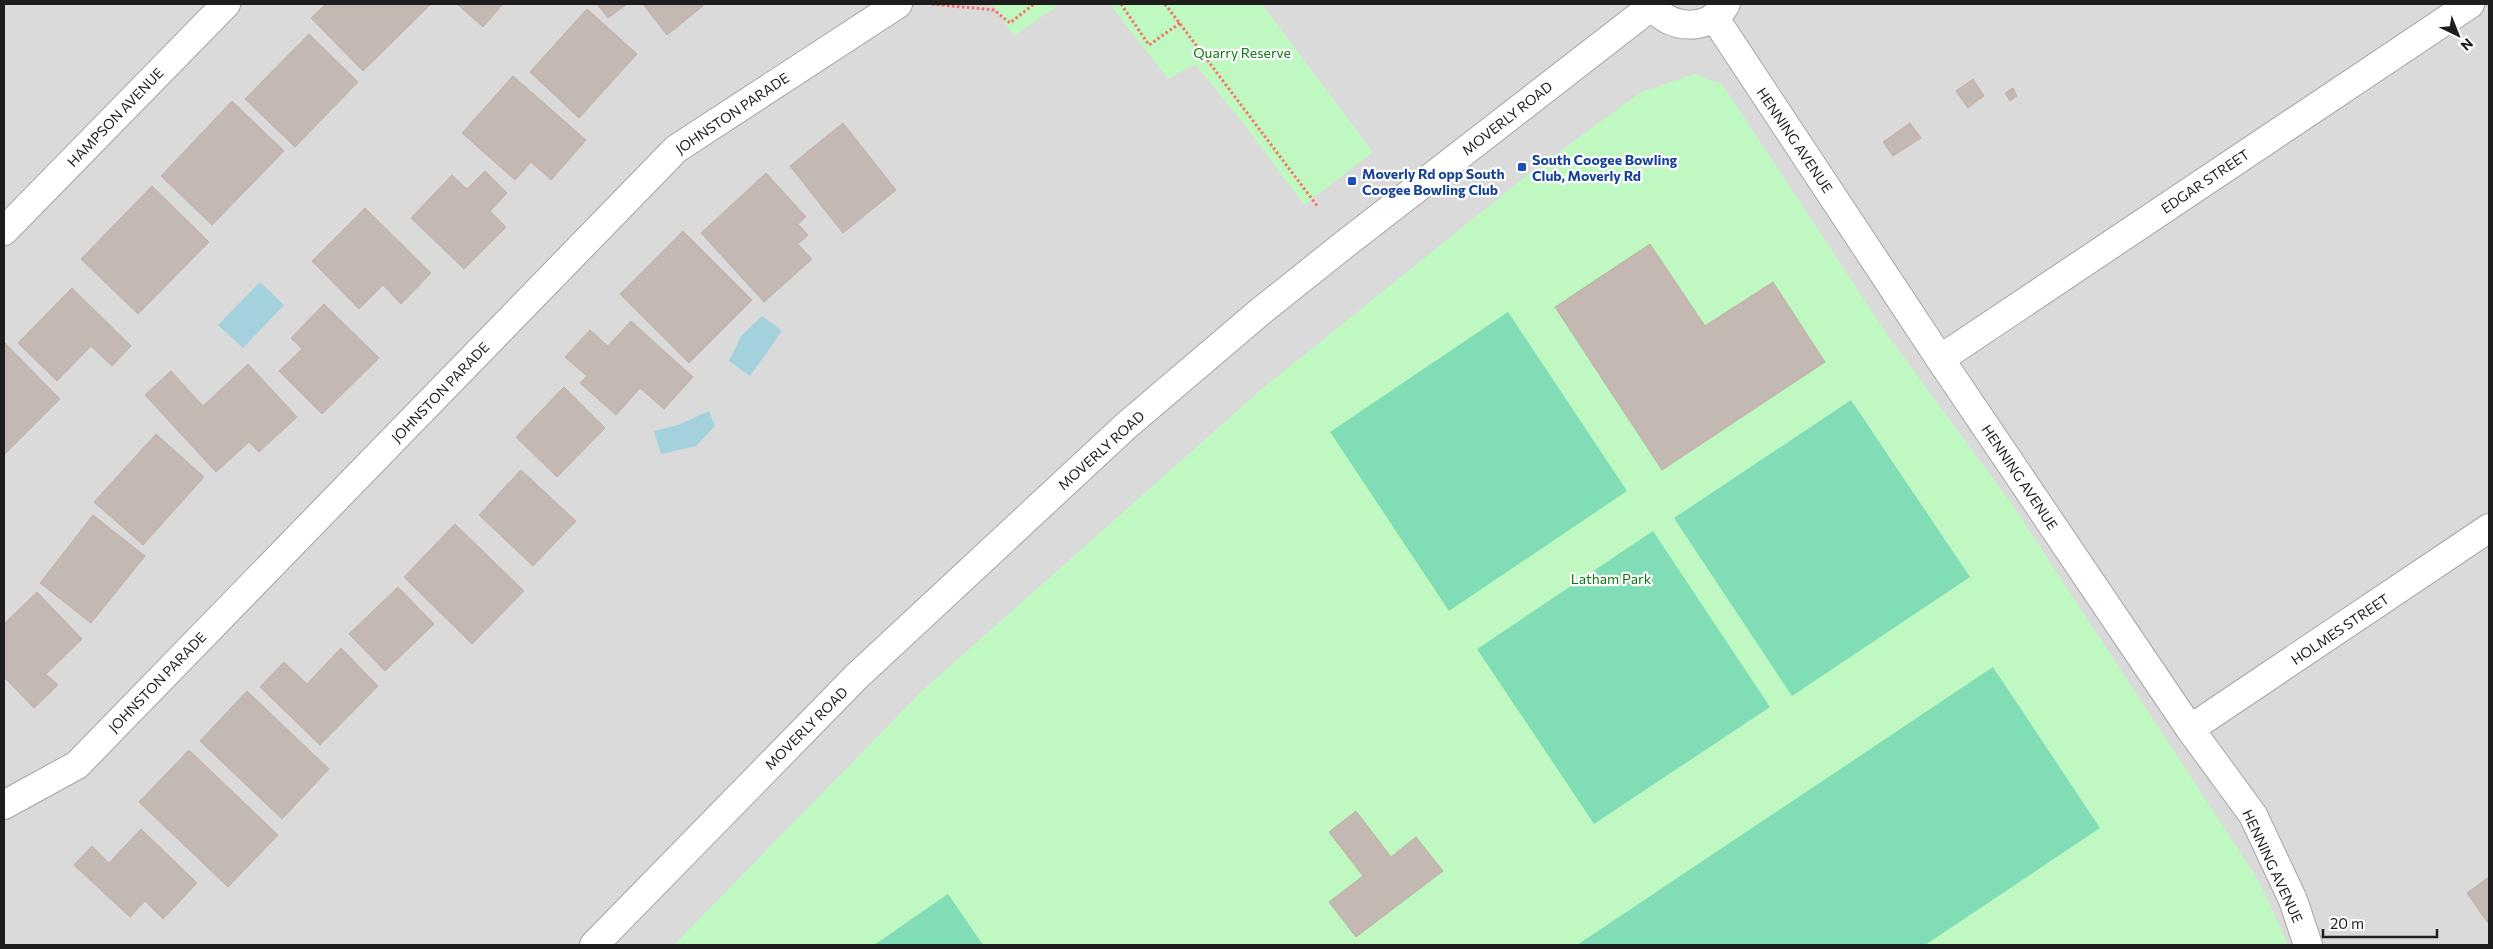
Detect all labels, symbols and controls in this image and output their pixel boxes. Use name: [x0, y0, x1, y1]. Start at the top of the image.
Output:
north arrow: [2433, 10, 2483, 60]
text: N: [2458, 35, 2477, 55]
park label: Quarry Reserve: [1193, 44, 1291, 61]
street label: HAMPSON AVENUE: [63, 64, 167, 170]
street label: JOHNSTON PARADE: [672, 69, 792, 157]
street label: MOVERLY ROAD: [1458, 77, 1556, 159]
street label: HENNING AVENUE: [1754, 84, 1836, 196]
street label: EDGAR STREET: [2158, 145, 2252, 217]
place label: South Coogee Bowling Club, Moverly Rd: [1532, 151, 1677, 184]
marker: South Coogee Bowling Club, Moverly Rd: [1516, 161, 1528, 173]
place label: Moverly Rd opp South Coogee Bowling Club: [1362, 165, 1505, 198]
marker: Moverly Rd opp South Coogee Bowling Club: [1346, 175, 1358, 187]
street label: JOHNSTON PARADE: [388, 338, 492, 446]
street label: MOVERLY ROAD: [1054, 407, 1148, 493]
street label: HENNING AVENUE: [1979, 421, 2061, 533]
park label: Latham Park: [1571, 570, 1652, 587]
street label: HOLMES STREET: [2288, 590, 2392, 668]
street label: JOHNSTON PARADE: [105, 628, 209, 736]
street label: MOVERLY ROAD: [761, 683, 851, 773]
street label: HENNING AVENUE: [2239, 807, 2307, 925]
scale bar: [2323, 906, 2437, 938]
text: 20 m: [2330, 914, 2364, 932]

